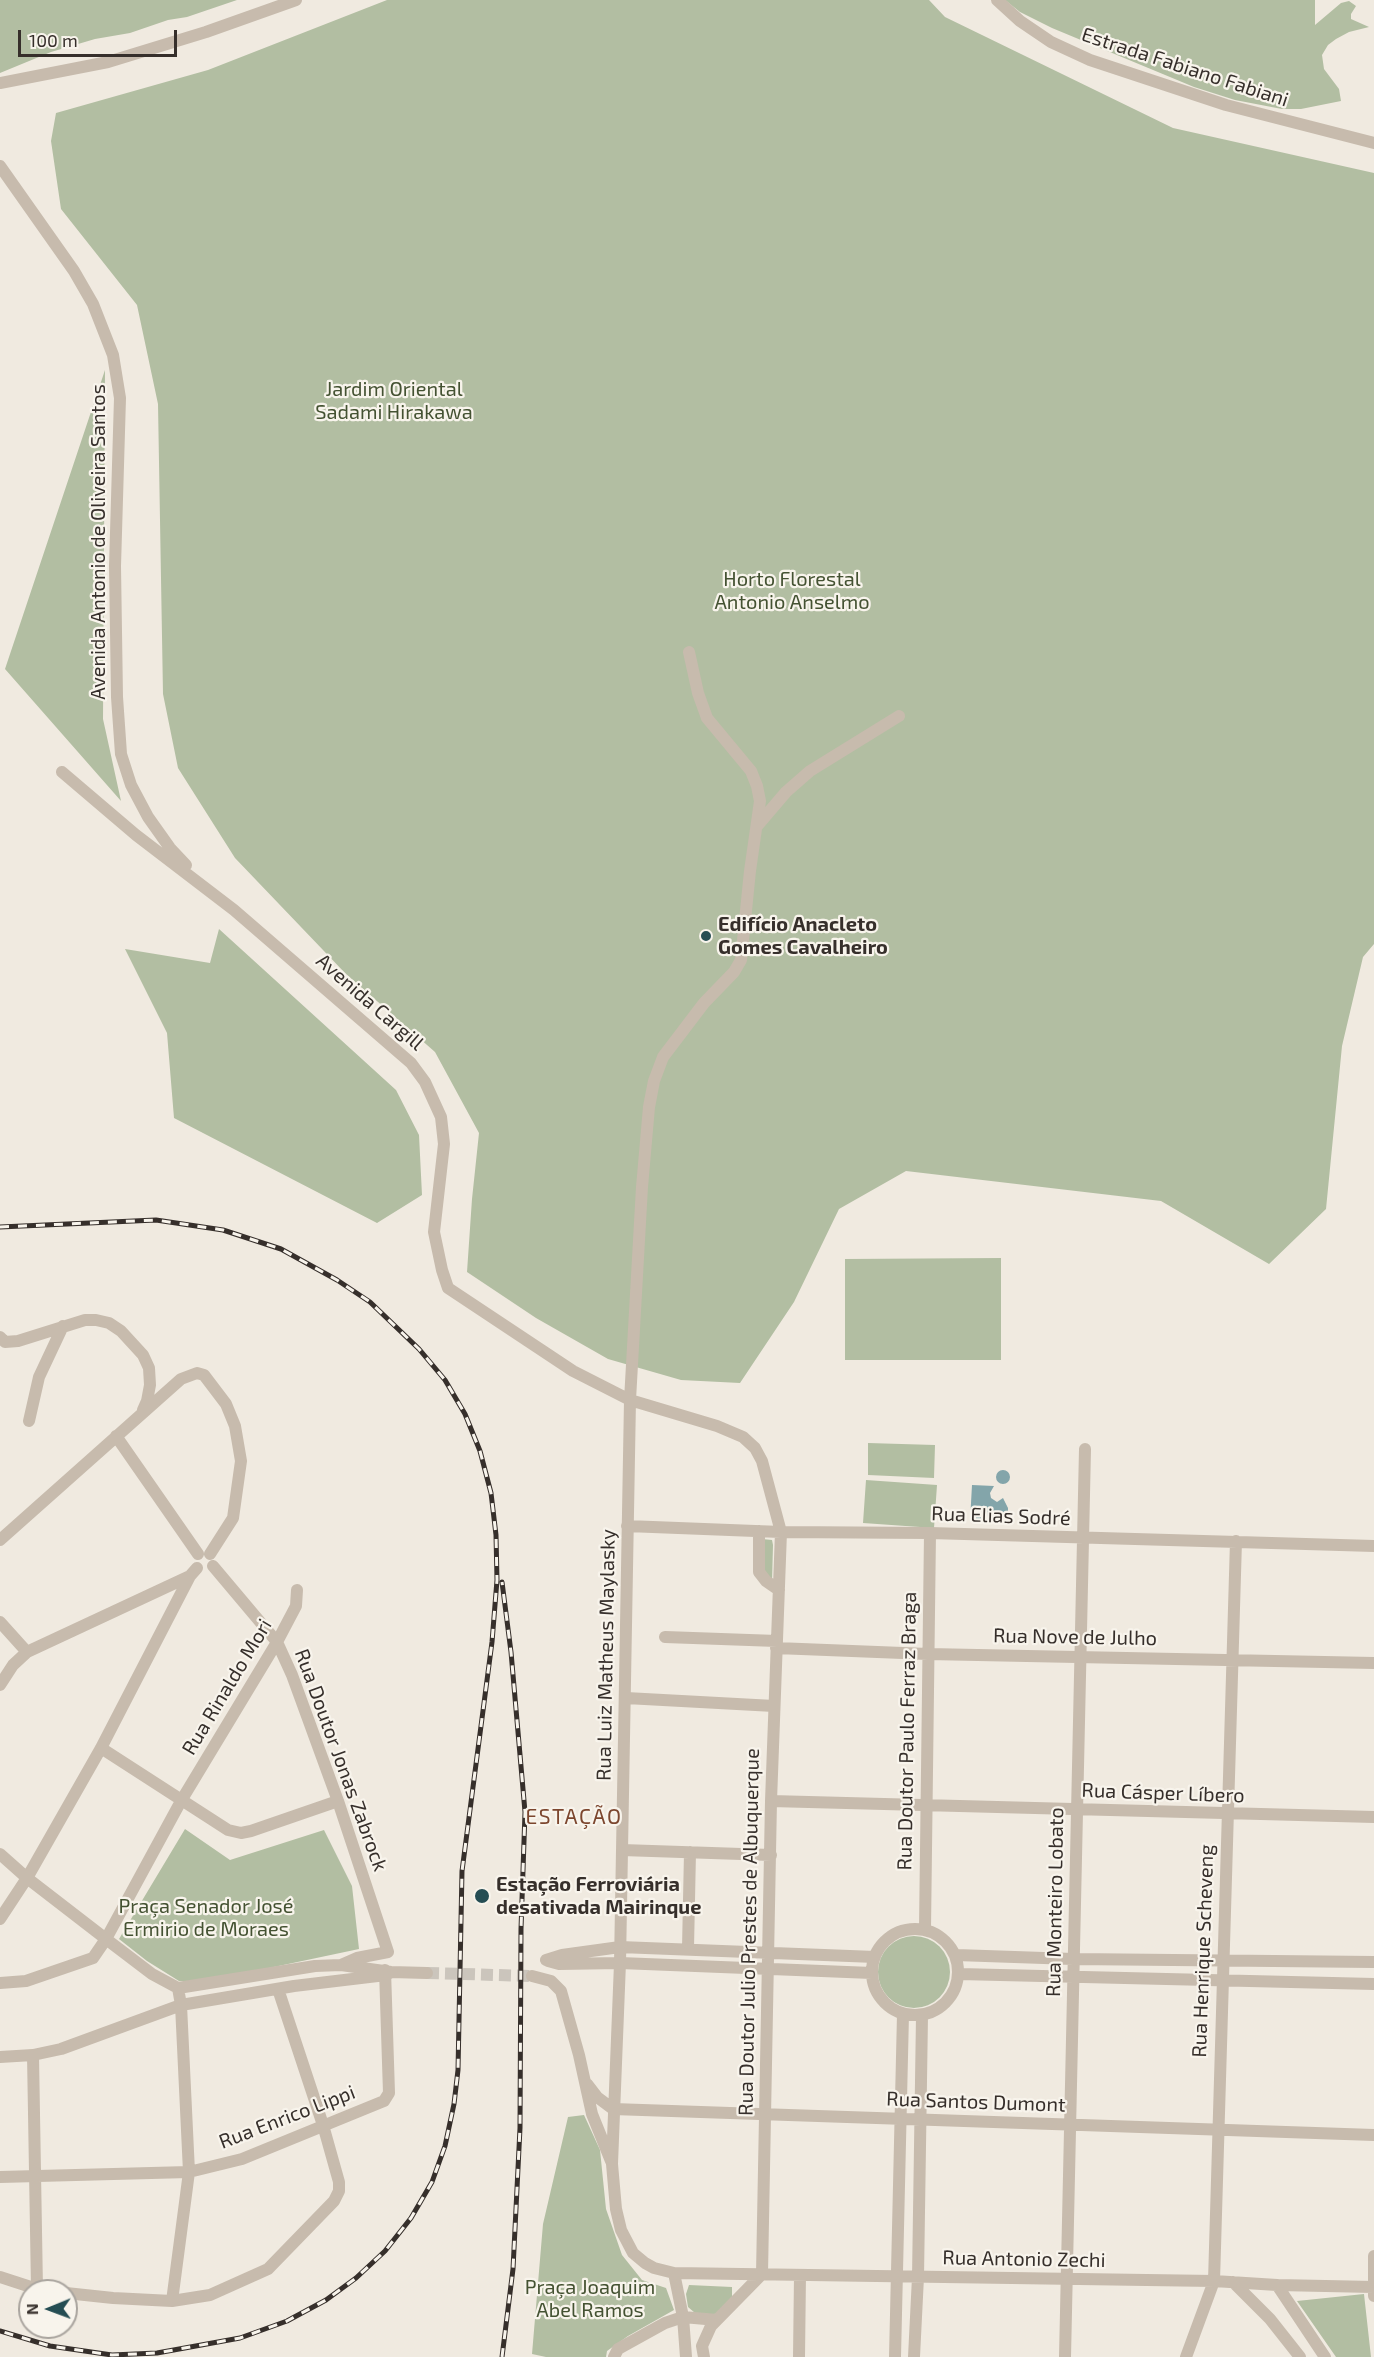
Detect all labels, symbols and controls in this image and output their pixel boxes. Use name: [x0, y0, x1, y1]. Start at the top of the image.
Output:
scale bar: [21, 18, 180, 56]
street label: Estrada Fabiano Fabiani: [1078, 22, 1292, 112]
text: 100 m: [29, 29, 78, 51]
park label: Jardim Oriental Sadami Hirakawa: [315, 377, 473, 424]
street label: Avenida Antonio de Oliveira Santos: [86, 384, 110, 700]
park label: Horto Florestal Antonio Anselmo: [714, 567, 870, 614]
place label: Edifício Anacleto Gomes Cavalheiro: [718, 912, 888, 959]
marker: Edifício Anacleto Gomes Cavalheiro: [699, 929, 713, 943]
street label: Avenida Cargill: [311, 949, 429, 1055]
street label: Rua Elias Sodré: [931, 1502, 1071, 1530]
street label: Rua Luiz Matheus Maylasky: [592, 1529, 620, 1781]
street label: Rua Doutor Paulo Ferraz Braga: [893, 1591, 921, 1871]
street label: Rua Rinaldo Mori: [177, 1615, 277, 1759]
street label: Rua Nove de Julho: [993, 1624, 1157, 1650]
street label: Rua Doutor Jonas Zabrock: [290, 1646, 392, 1874]
street label: Rua Doutor Julio Prestes de Albuquerque: [734, 1748, 764, 2116]
street label: Rua Cásper Líbero: [1081, 1778, 1245, 1808]
district label: ESTAÇÃO: [526, 1804, 622, 1830]
street label: Rua Monteiro Lobato: [1041, 1807, 1069, 1997]
street label: Rua Henrique Scheveng: [1187, 1844, 1219, 2058]
place label: Estação Ferroviária desativada Mairinque: [496, 1872, 702, 1919]
marker: Estação Ferroviária desativada Mairinque: [473, 1887, 491, 1905]
park label: Praça Senador José Ermirio de Moraes: [119, 1894, 293, 1941]
street label: Rua Enrico Lippi: [216, 2080, 358, 2154]
street label: Rua Santos Dumont: [886, 2087, 1066, 2117]
street label: Rua Antonio Zechi: [942, 2246, 1106, 2272]
park label: Praça Joaquim Abel Ramos: [525, 2275, 655, 2322]
north arrow: [18, 2279, 78, 2339]
text: N: [22, 2303, 41, 2315]

